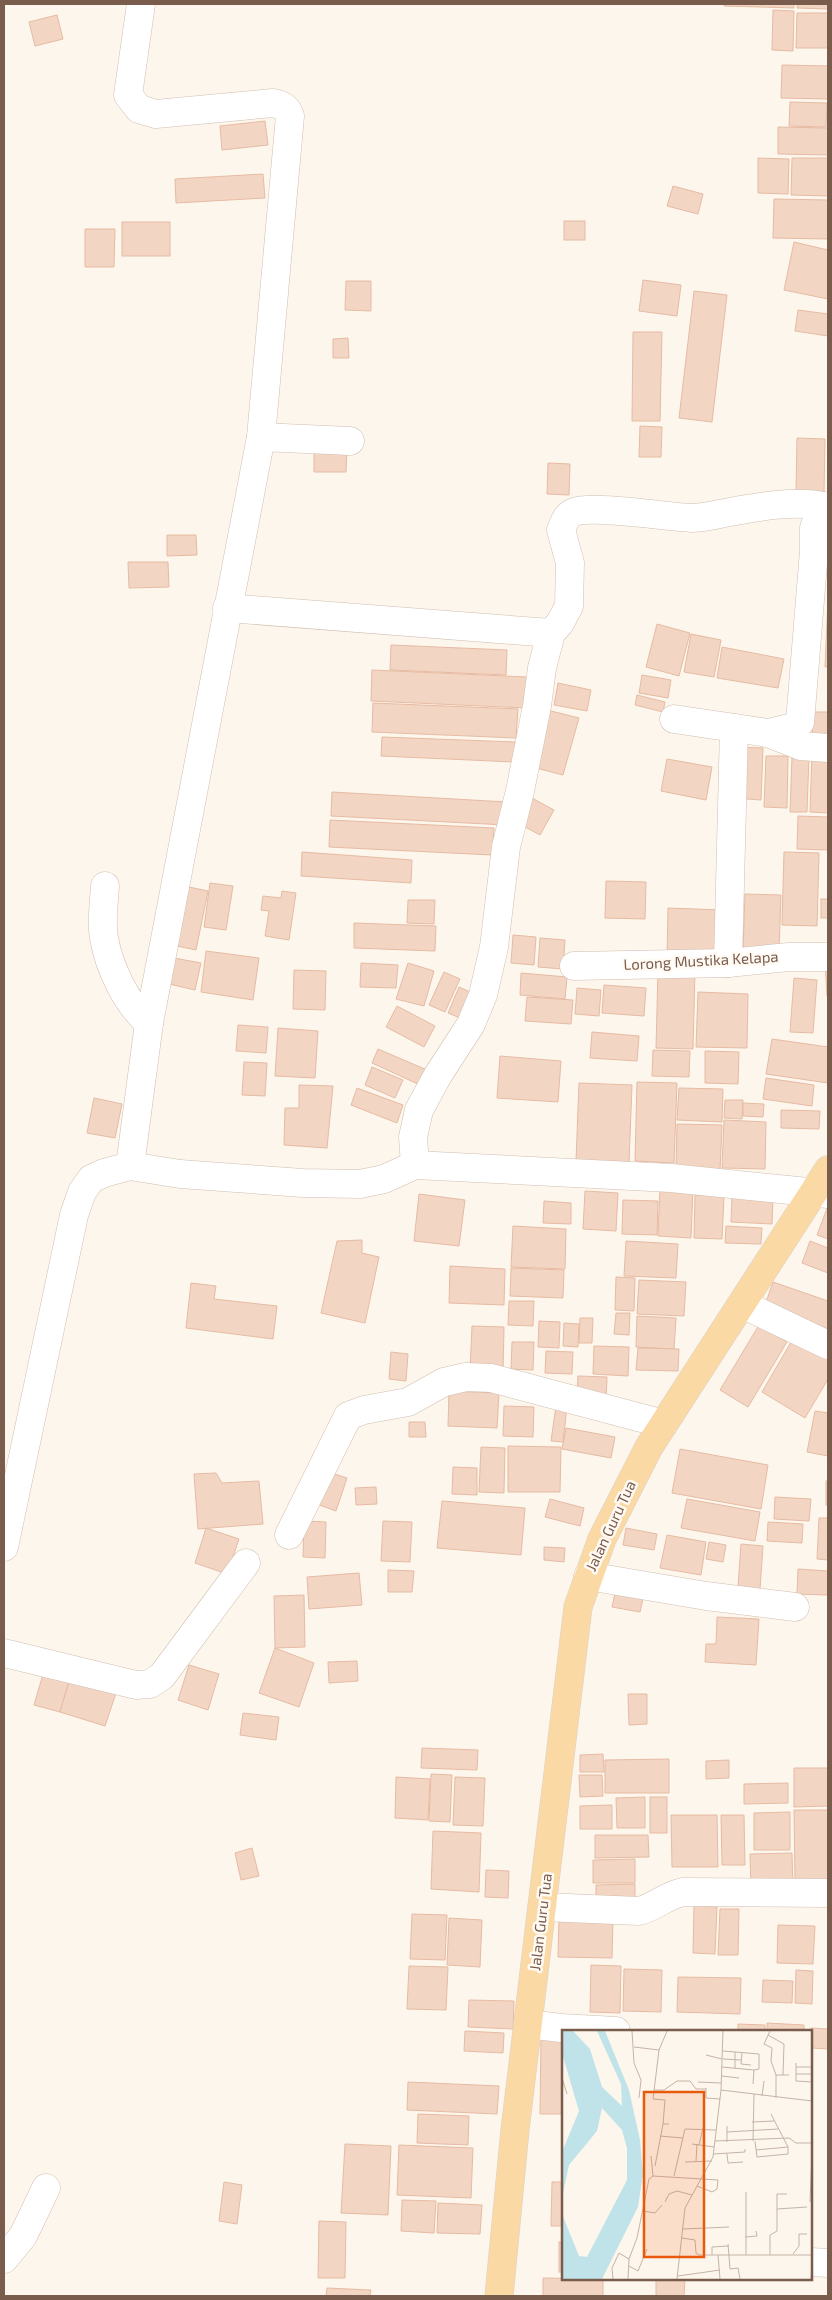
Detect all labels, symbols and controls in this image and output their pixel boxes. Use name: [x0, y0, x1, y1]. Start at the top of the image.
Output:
street label: Lorong Mustika Kelapa: [623, 947, 779, 973]
street label: Jalan Guru Tua: [581, 1477, 639, 1574]
street label: Jalan Guru Tua: [525, 1872, 555, 1972]
inset map: [562, 2030, 812, 2280]

